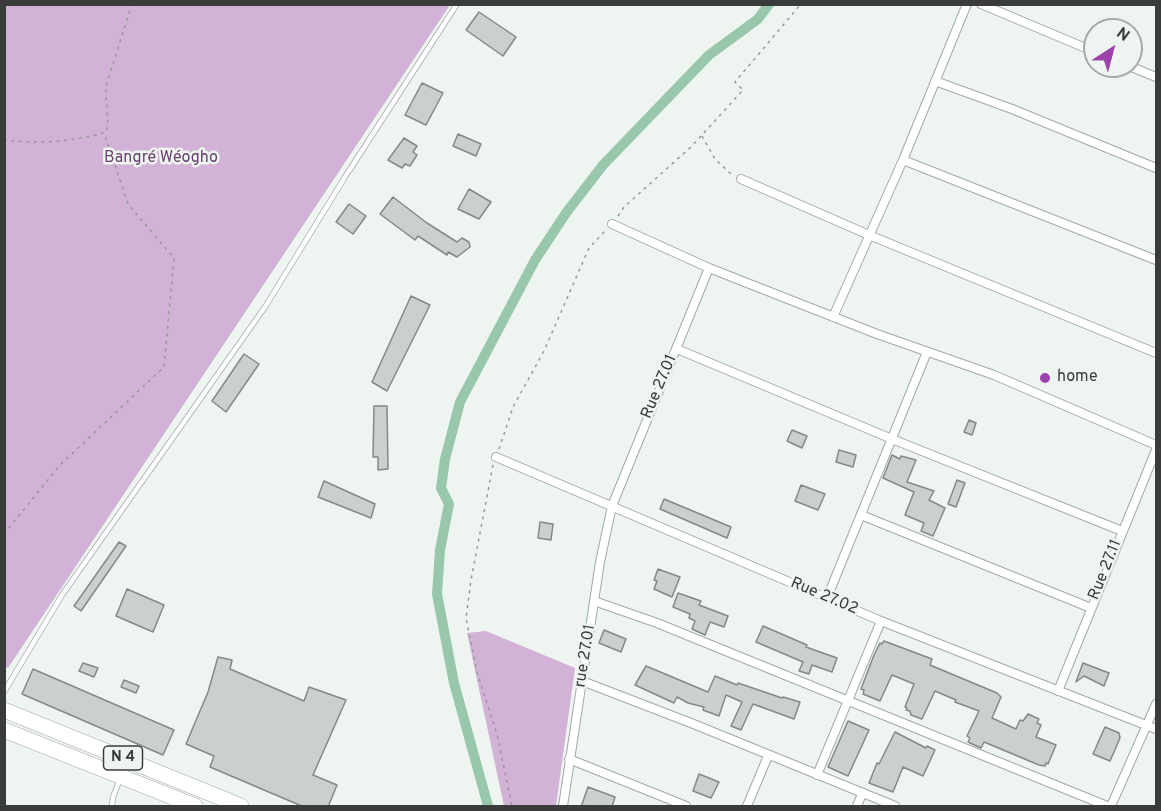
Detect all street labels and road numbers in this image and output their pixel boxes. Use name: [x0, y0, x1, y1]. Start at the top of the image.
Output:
street label: Rue 27.01: [638, 352, 682, 422]
street label: Rue 27.11: [1085, 537, 1127, 603]
street label: Rue 27.02: [787, 574, 861, 620]
street label: rue 27.01: [572, 623, 600, 689]
road number: N 4: [104, 746, 142, 770]

